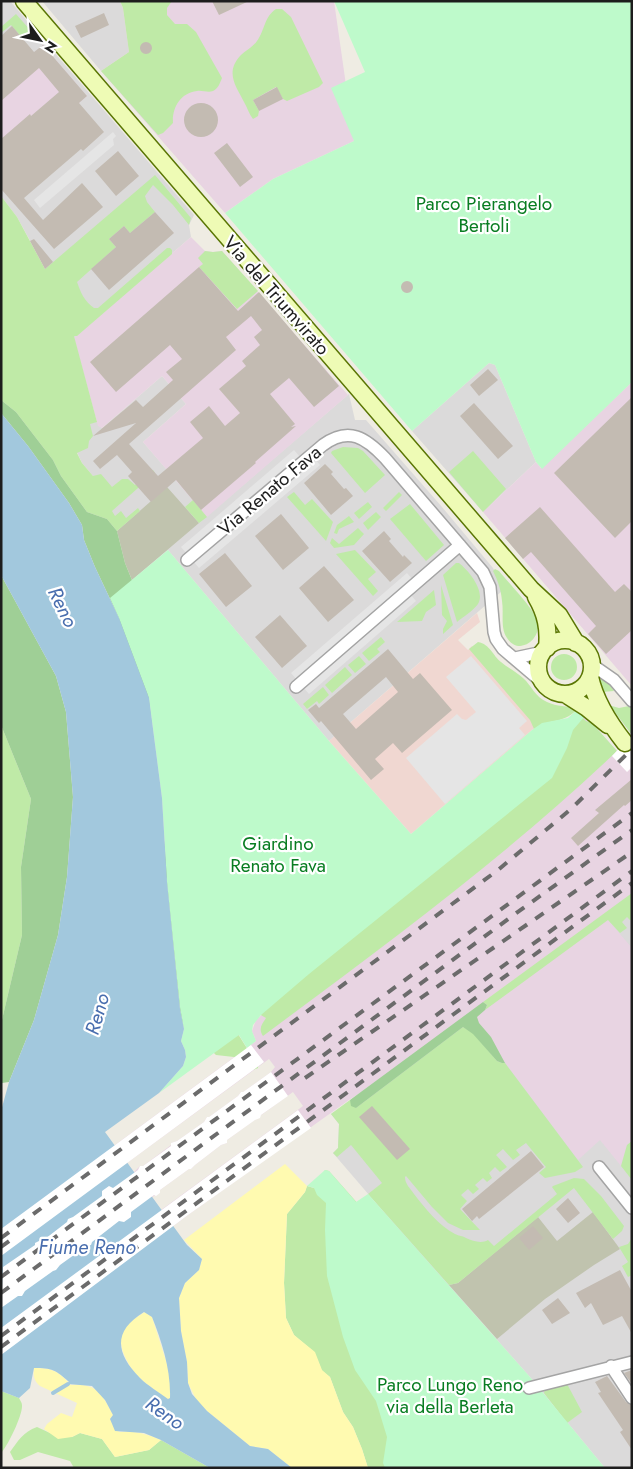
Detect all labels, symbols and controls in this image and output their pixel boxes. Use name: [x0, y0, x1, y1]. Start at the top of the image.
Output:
north arrow: [15, 15, 65, 65]
text: N: [39, 37, 62, 57]
park label: Parco Pierangelo Bertoli: [416, 190, 552, 239]
street label: Via del Triumvirato: [217, 230, 336, 361]
street label: Via Renato Fava: [212, 439, 327, 542]
water label: Reno: [40, 582, 85, 633]
park label: Giardino Renato Fava: [230, 830, 326, 879]
water label: Reno: [78, 990, 117, 1038]
water label: Fiume Reno: [38, 1233, 136, 1262]
park label: Parco Lungo Reno via della Berleta: [377, 1371, 523, 1420]
water label: Reno: [139, 1390, 190, 1437]

